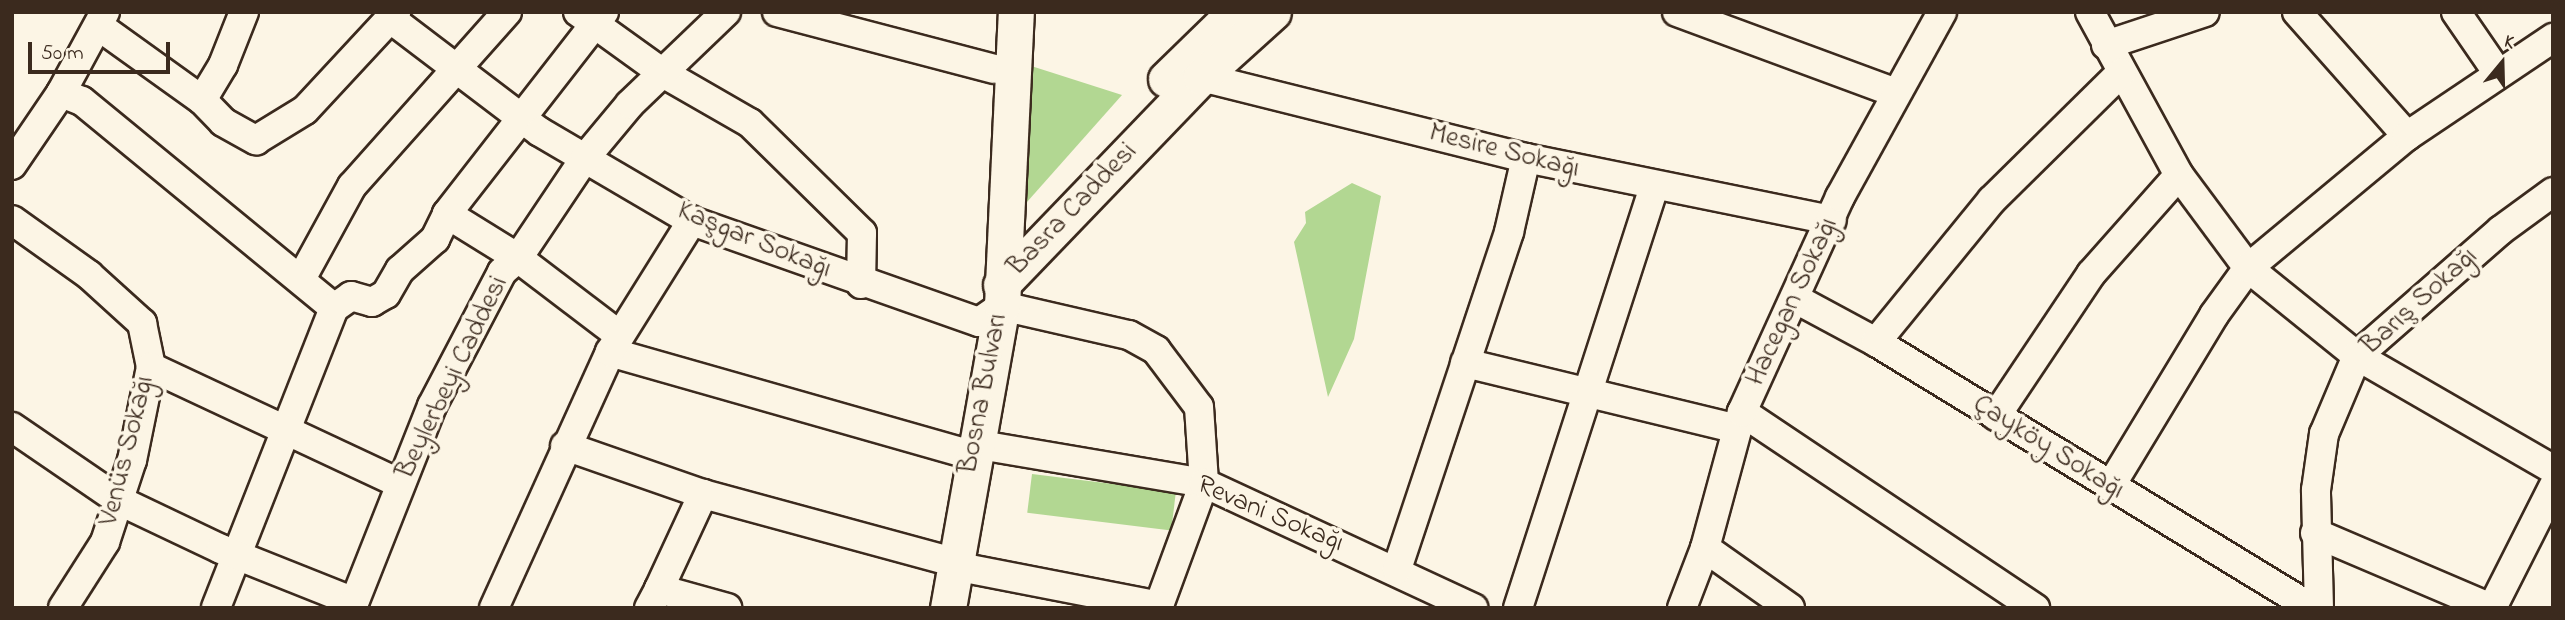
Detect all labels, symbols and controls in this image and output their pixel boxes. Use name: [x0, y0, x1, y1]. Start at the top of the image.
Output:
scale bar: [32, 28, 173, 72]
north arrow: [2467, 28, 2537, 98]
text: K: [2500, 28, 2518, 57]
text: 50 m: [41, 39, 84, 69]
street label: Mesire Sokağı: [1425, 117, 1583, 187]
street label: Basra Caddesi: [1001, 136, 1145, 284]
street label: Kaşgar Sokağı: [672, 195, 836, 287]
street label: Hacegan Sokağı: [1739, 213, 1847, 391]
street label: Barış Sokağı: [2355, 241, 2485, 363]
street label: Beylerbeyi Caddesi: [389, 271, 517, 485]
street label: Bosna Bulvarı: [952, 311, 1016, 477]
street label: Venüs Sokağı: [93, 373, 163, 529]
street label: Çayköy Sokağı: [1966, 388, 2130, 508]
street label: Revani Sokağı: [1191, 469, 1349, 561]

